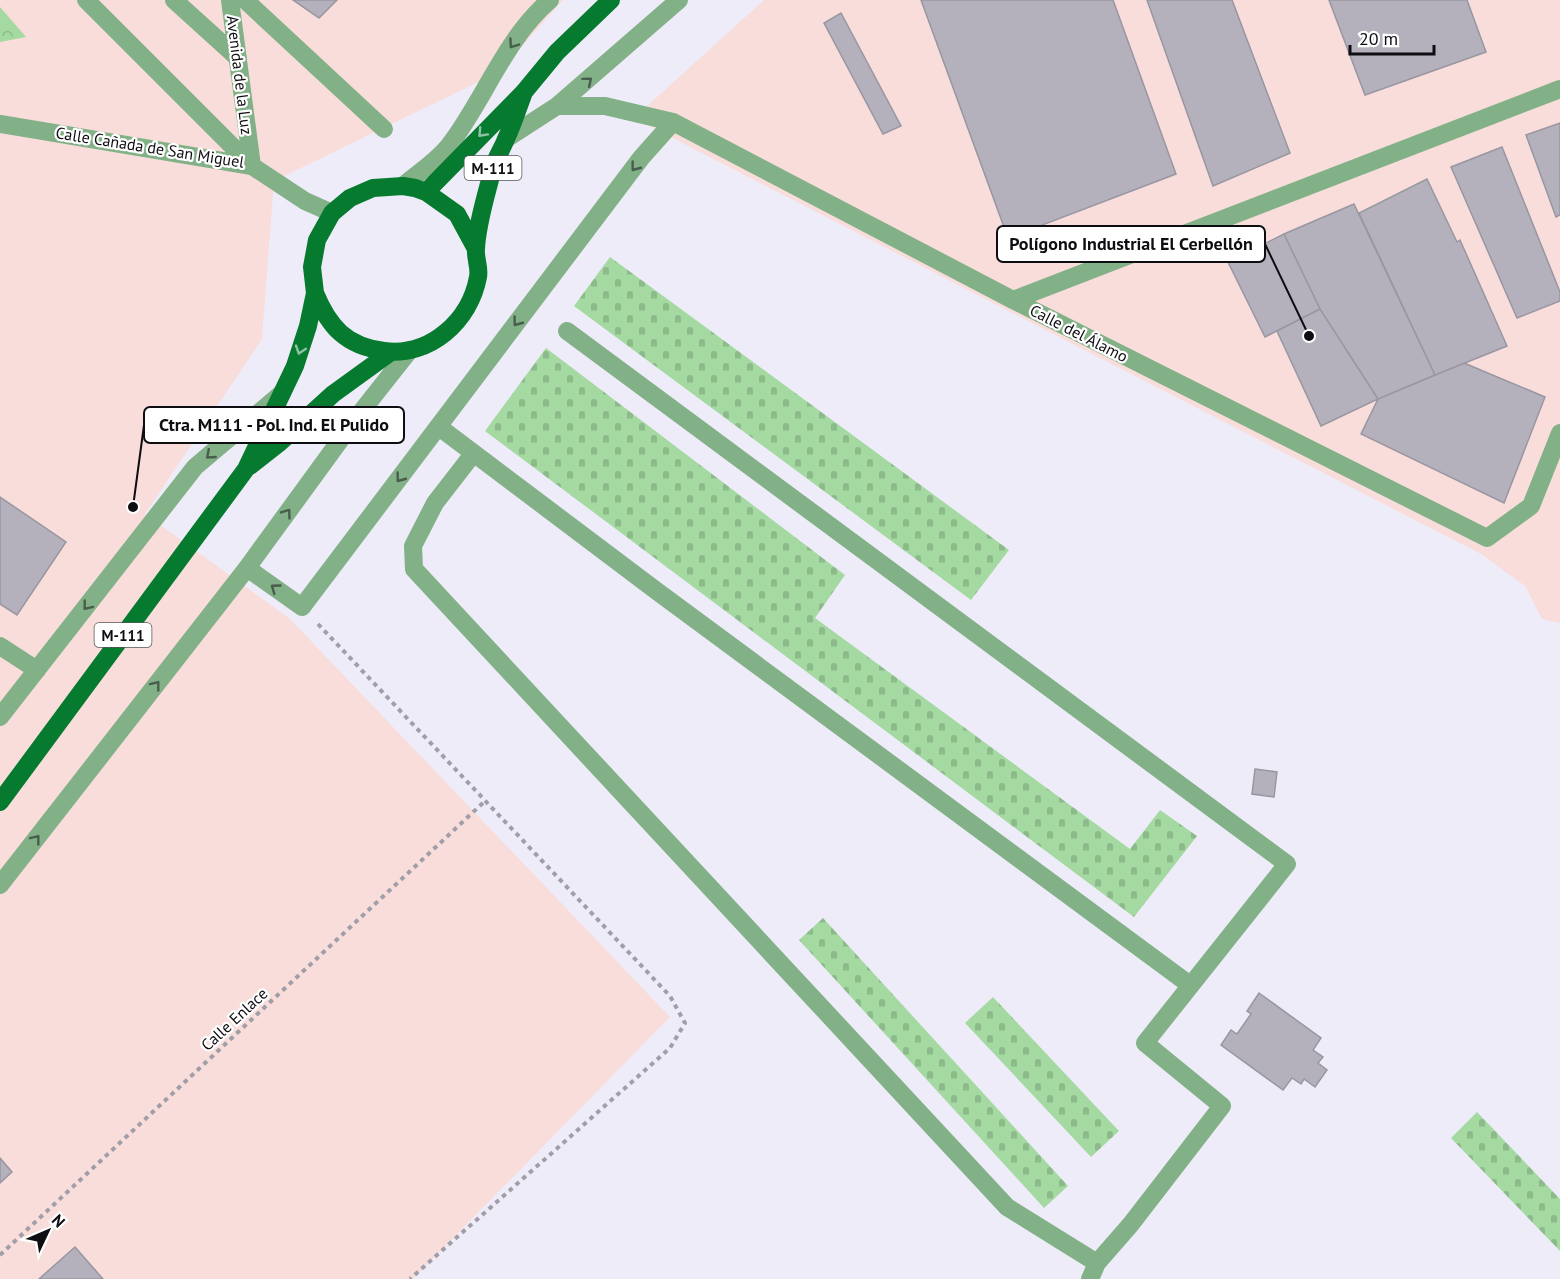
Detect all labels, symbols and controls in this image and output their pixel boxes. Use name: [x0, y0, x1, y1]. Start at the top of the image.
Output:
street label: Avenida de la Luz: [223, 14, 257, 136]
scale bar: [1350, 18, 1434, 56]
text: 20 m: [1359, 27, 1398, 50]
one-way arrow: [509, 38, 520, 49]
one-way arrow: [581, 77, 592, 88]
street label: Calle Cañada de San Miguel: [54, 122, 246, 172]
one-way arrow: [478, 126, 489, 136]
road number: M-111: [464, 156, 522, 180]
one-way arrow: [631, 160, 642, 171]
callout: Polígono Industrial El Cerbellón: [997, 226, 1265, 262]
text: Polígono Industrial El Cerbellón: [1009, 232, 1253, 255]
street label: Calle del Álamo: [1027, 300, 1131, 366]
one-way arrow: [514, 316, 525, 327]
one-way arrow: [295, 344, 308, 354]
callout: Ctra. M111 - Pol. Ind. El Pulido: [144, 407, 404, 443]
text: Ctra. M111 - Pol. Ind. El Pulido: [159, 413, 389, 436]
one-way arrow: [206, 448, 217, 459]
one-way arrow: [396, 471, 407, 482]
one-way arrow: [279, 508, 290, 519]
one-way arrow: [270, 584, 281, 595]
one-way arrow: [83, 599, 94, 610]
road number: M-111: [94, 623, 152, 647]
one-way arrow: [148, 681, 159, 692]
one-way arrow: [29, 834, 40, 845]
street label: Calle Enlace: [197, 983, 271, 1055]
north arrow: [18, 1201, 78, 1261]
text: N: [48, 1210, 70, 1231]

